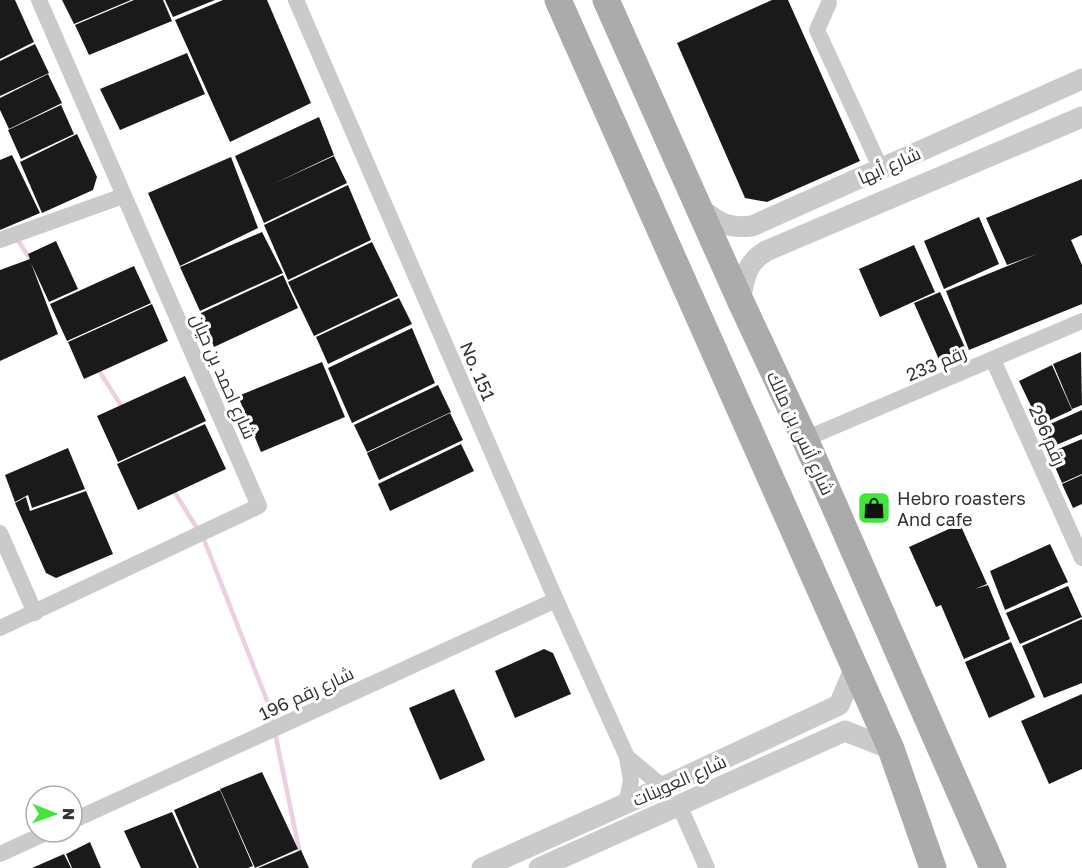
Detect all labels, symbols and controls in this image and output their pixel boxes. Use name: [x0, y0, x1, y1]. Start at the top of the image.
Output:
street label: شارع أبها: [854, 141, 925, 190]
street label: شارع احمد بن حيان: [185, 310, 261, 443]
street label: No. 151: [456, 338, 500, 404]
street label: رقم 233: [902, 340, 970, 387]
street label: شارع أنس بن مالك: [761, 367, 839, 499]
street label: رقم 296: [1023, 401, 1071, 470]
place label: Hebro roasters And cafe: [897, 487, 1026, 530]
shop icon: Hebro roasters And cafe: [856, 490, 892, 526]
street label: شارع رقم 196: [255, 661, 358, 726]
street label: شارع العوينات: [629, 749, 730, 812]
north arrow: [24, 784, 84, 844]
text: N: [59, 808, 79, 821]

